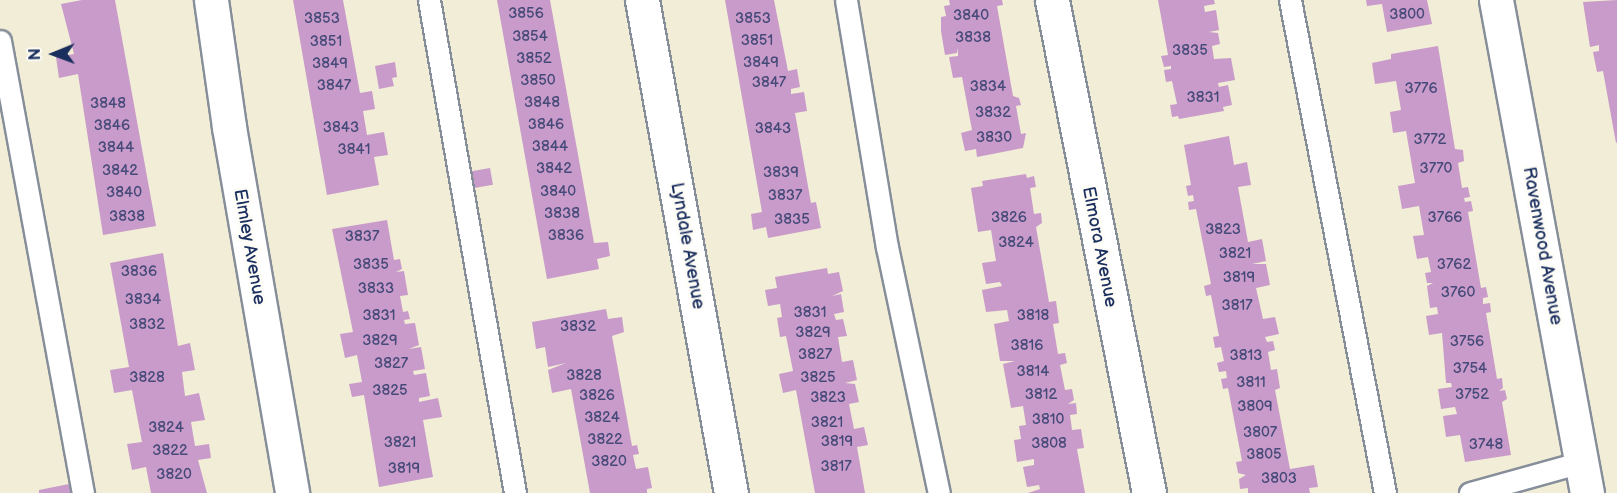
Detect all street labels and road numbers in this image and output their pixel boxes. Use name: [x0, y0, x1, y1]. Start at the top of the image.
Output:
street label: Ravenwood Avenue: [1517, 165, 1567, 327]
street label: Lyndale Avenue: [665, 181, 709, 311]
street label: Elmora Avenue: [1077, 185, 1121, 309]
street label: Elmley Avenue: [228, 187, 270, 307]

